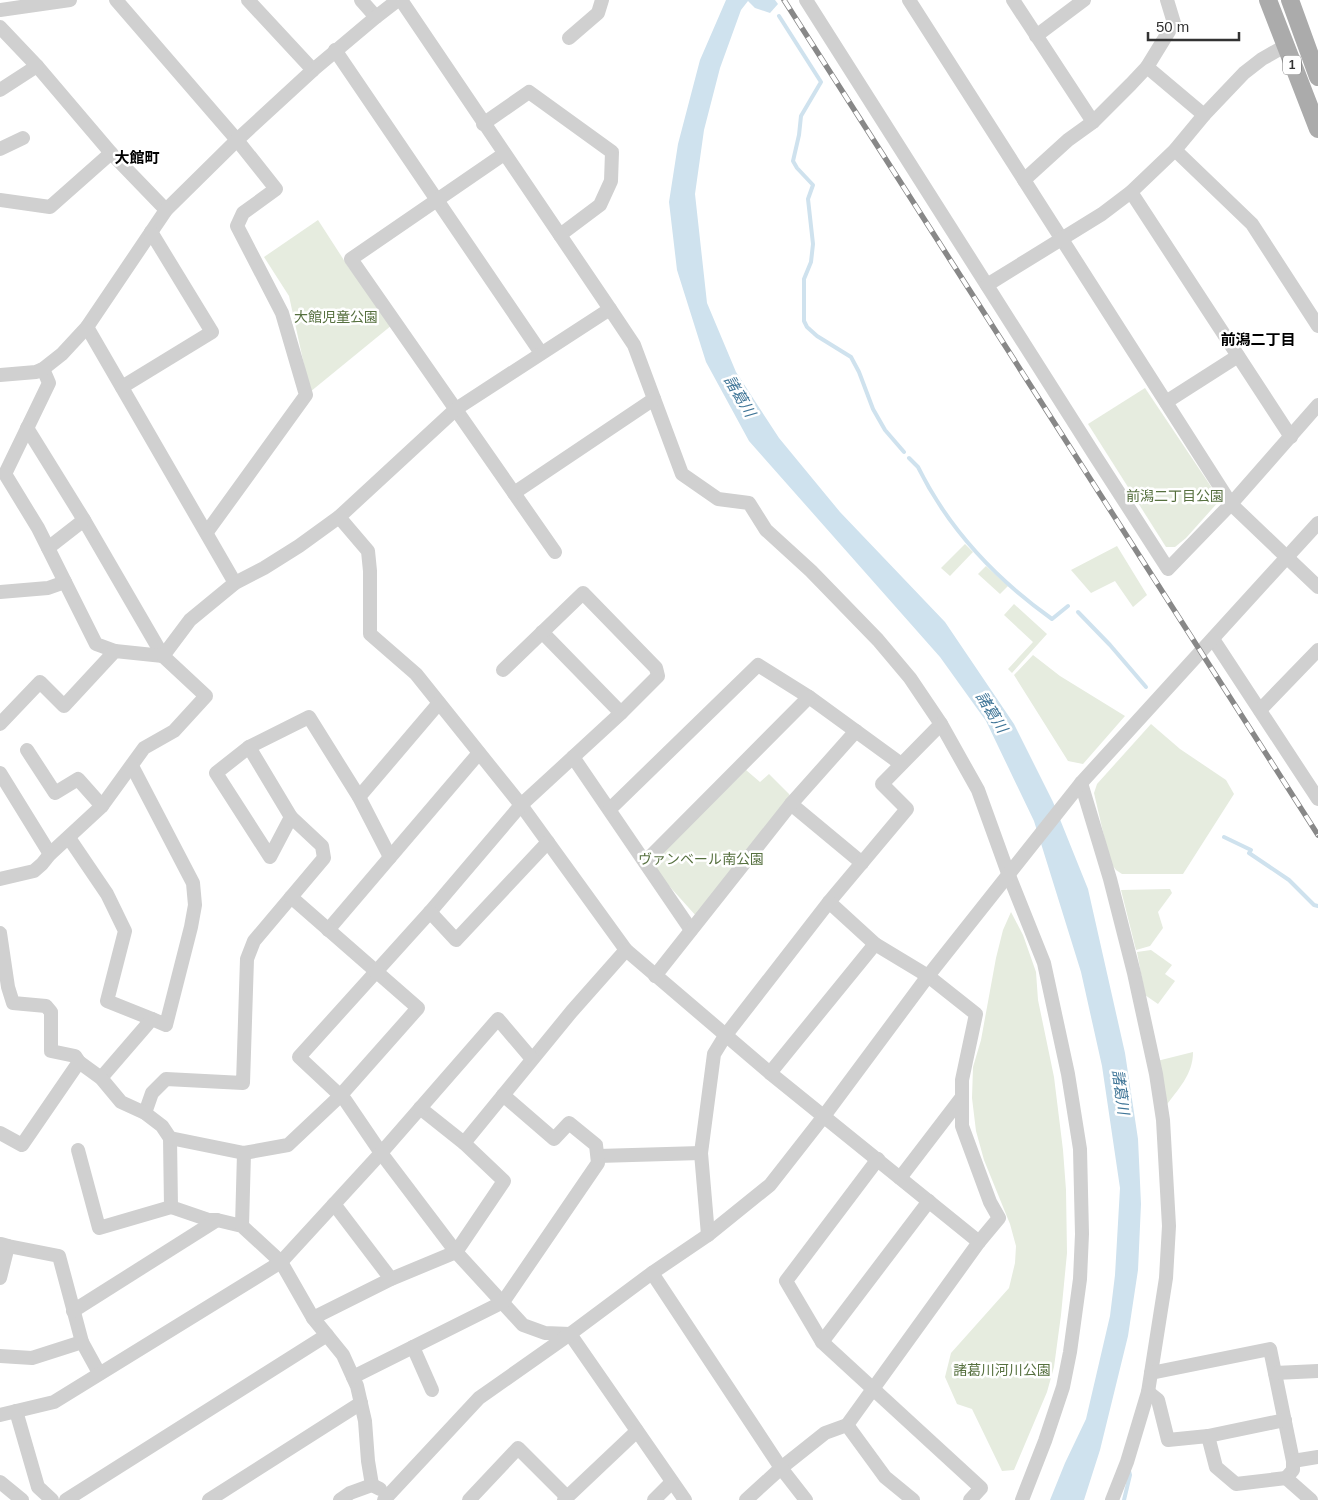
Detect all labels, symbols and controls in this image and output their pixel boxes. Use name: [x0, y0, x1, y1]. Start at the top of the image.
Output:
scale bar: [1148, 10, 1239, 42]
text: 50 m: [1156, 18, 1189, 35]
road number: 1: [1283, 56, 1301, 74]
district label: 大館町: [114, 149, 160, 166]
park label: 大館児童公園: [294, 309, 378, 325]
district label: 前潟二丁目: [1220, 331, 1296, 348]
water label: 諸葛川: [721, 372, 760, 421]
park label: 前潟二丁目公園: [1126, 488, 1224, 504]
water label: 諸葛川: [973, 688, 1012, 737]
park label: ヴァンベール南公園: [638, 851, 764, 867]
water label: 諸葛川: [1109, 1069, 1133, 1117]
park label: 諸葛川河川公園: [953, 1362, 1051, 1378]

